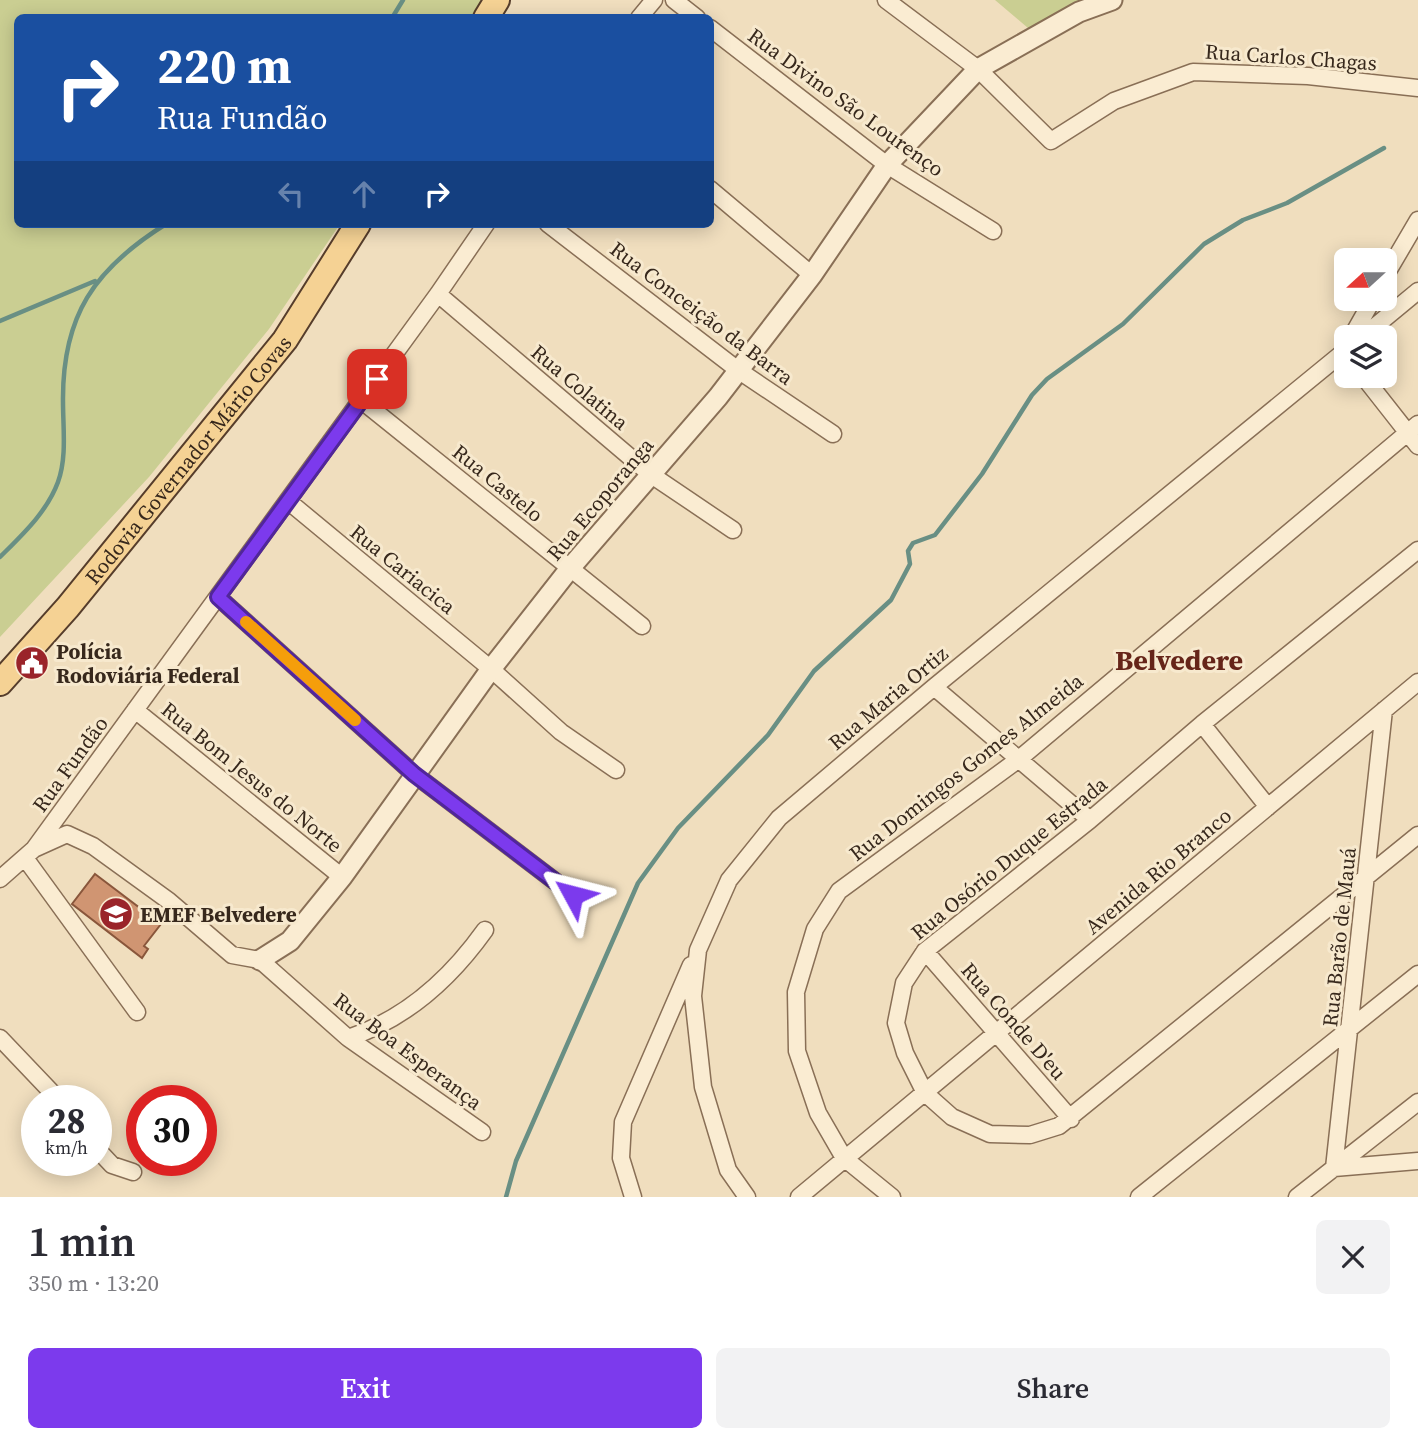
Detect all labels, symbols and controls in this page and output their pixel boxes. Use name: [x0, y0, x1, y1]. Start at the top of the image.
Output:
street label: Rua Divino São Lourenço: [742, 21, 950, 183]
text: 220 m: [157, 32, 292, 99]
street label: Rua Carlos Chagas: [1204, 37, 1378, 77]
icon: right: [42, 42, 133, 133]
text: Rua Fundão: [157, 96, 327, 140]
icon: left: [272, 175, 310, 213]
icon: ahead: [345, 175, 383, 213]
icon: right: [418, 175, 456, 213]
street label: Rua Conceição da Barra: [604, 234, 800, 392]
north arrow: [1334, 248, 1396, 312]
map controls: [1334, 248, 1397, 388]
button: layers: [1334, 325, 1397, 388]
street label: Rodovia Governador Mário Covas: [78, 329, 298, 590]
street label: Rua Colatina: [525, 338, 635, 437]
pin: [347, 349, 407, 409]
icon: arrive: [358, 360, 396, 398]
street label: Rua Ecoporanga: [540, 431, 660, 567]
street label: Rua Castelo: [446, 437, 550, 529]
street label: Rua Cariacica: [344, 517, 462, 621]
place label: Polícia Rodoviária Federal: [56, 637, 240, 690]
street label: Rua Maria Ortiz: [822, 639, 954, 757]
district label: Belvedere: [1115, 641, 1243, 679]
public building icon: Polícia Rodoviária Federal: [13, 644, 51, 682]
street label: Rua Domingos Gomes Almeida: [843, 666, 1089, 868]
street label: Rua Bom Jesus do Norte: [155, 695, 349, 859]
street label: Rua Fundão: [25, 710, 115, 818]
street label: Rua Osório Duque Estrada: [905, 769, 1114, 946]
street label: Avenida Rio Branco: [1079, 801, 1237, 941]
street label: Rua Barão de Mauá: [1315, 845, 1363, 1028]
position arrow: [536, 858, 610, 932]
school or university icon: EMEF Belvedere: [97, 895, 135, 933]
place label: EMEF Belvedere: [140, 900, 297, 929]
street label: Rua Conde D'eu: [955, 956, 1073, 1086]
street label: Rua Boa Esperança: [328, 986, 488, 1117]
speed limit sign: 30: [126, 1085, 217, 1176]
text: 28: [48, 1097, 85, 1145]
text: km/h: [45, 1135, 88, 1160]
text: 1 min: [28, 1212, 136, 1270]
button: close: [1316, 1220, 1390, 1294]
text: 350 m · 13:20: [28, 1267, 159, 1299]
button: Exit: [28, 1348, 702, 1428]
button: Share: [716, 1348, 1390, 1428]

